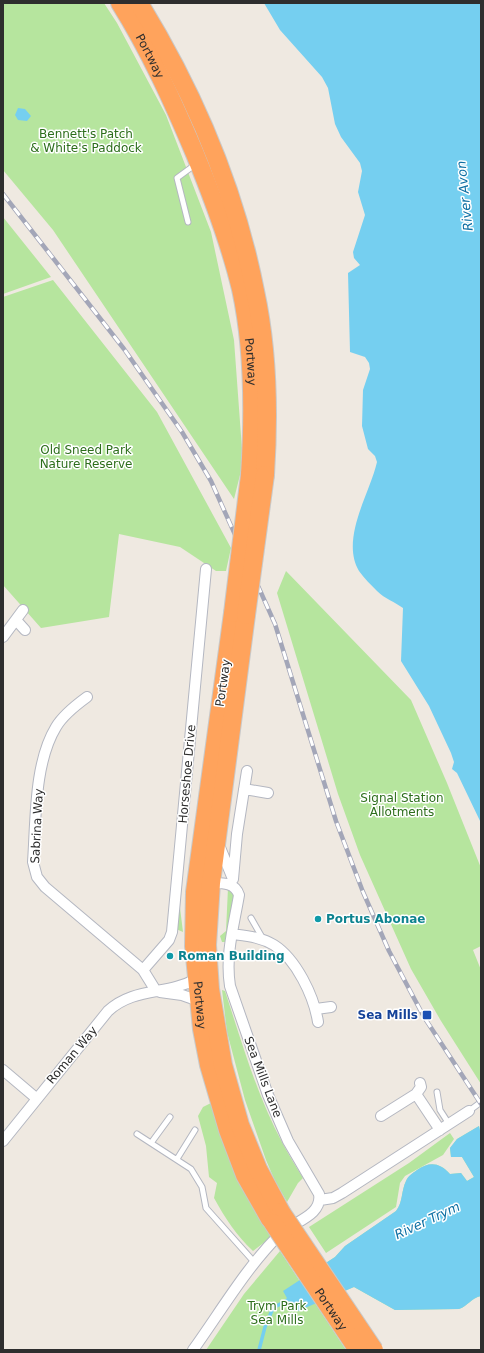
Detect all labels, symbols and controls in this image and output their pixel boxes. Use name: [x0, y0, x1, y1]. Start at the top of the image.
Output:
street label: Portway: [133, 31, 167, 81]
park label: Bennett's Patch & White's Paddock: [30, 127, 142, 155]
water label: River Avon: [453, 160, 476, 232]
street label: Portway: [242, 337, 259, 386]
park label: Old Sneed Park Nature Reserve: [40, 443, 132, 471]
street label: Portway: [213, 658, 233, 708]
street label: Horseshoe Drive: [176, 724, 198, 824]
street label: Sabrina Way: [28, 788, 46, 864]
park label: Signal Station Allotments: [360, 791, 444, 819]
place label: Portus Abonae: [326, 912, 425, 926]
marker: Portus Abonae: [313, 914, 323, 924]
place label: Roman Building: [178, 949, 285, 963]
marker: Roman Building: [165, 951, 175, 961]
street label: Portway: [190, 981, 209, 1030]
place label: Sea Mills: [358, 1008, 418, 1022]
marker: Sea Mills: [421, 1009, 433, 1021]
street label: Roman Way: [44, 1023, 100, 1087]
street label: Sea Mills Lane: [241, 1035, 285, 1119]
water label: River Trym: [392, 1199, 462, 1242]
street label: Portway: [312, 1286, 350, 1333]
park label: Trym Park Sea Mills: [246, 1299, 307, 1327]

